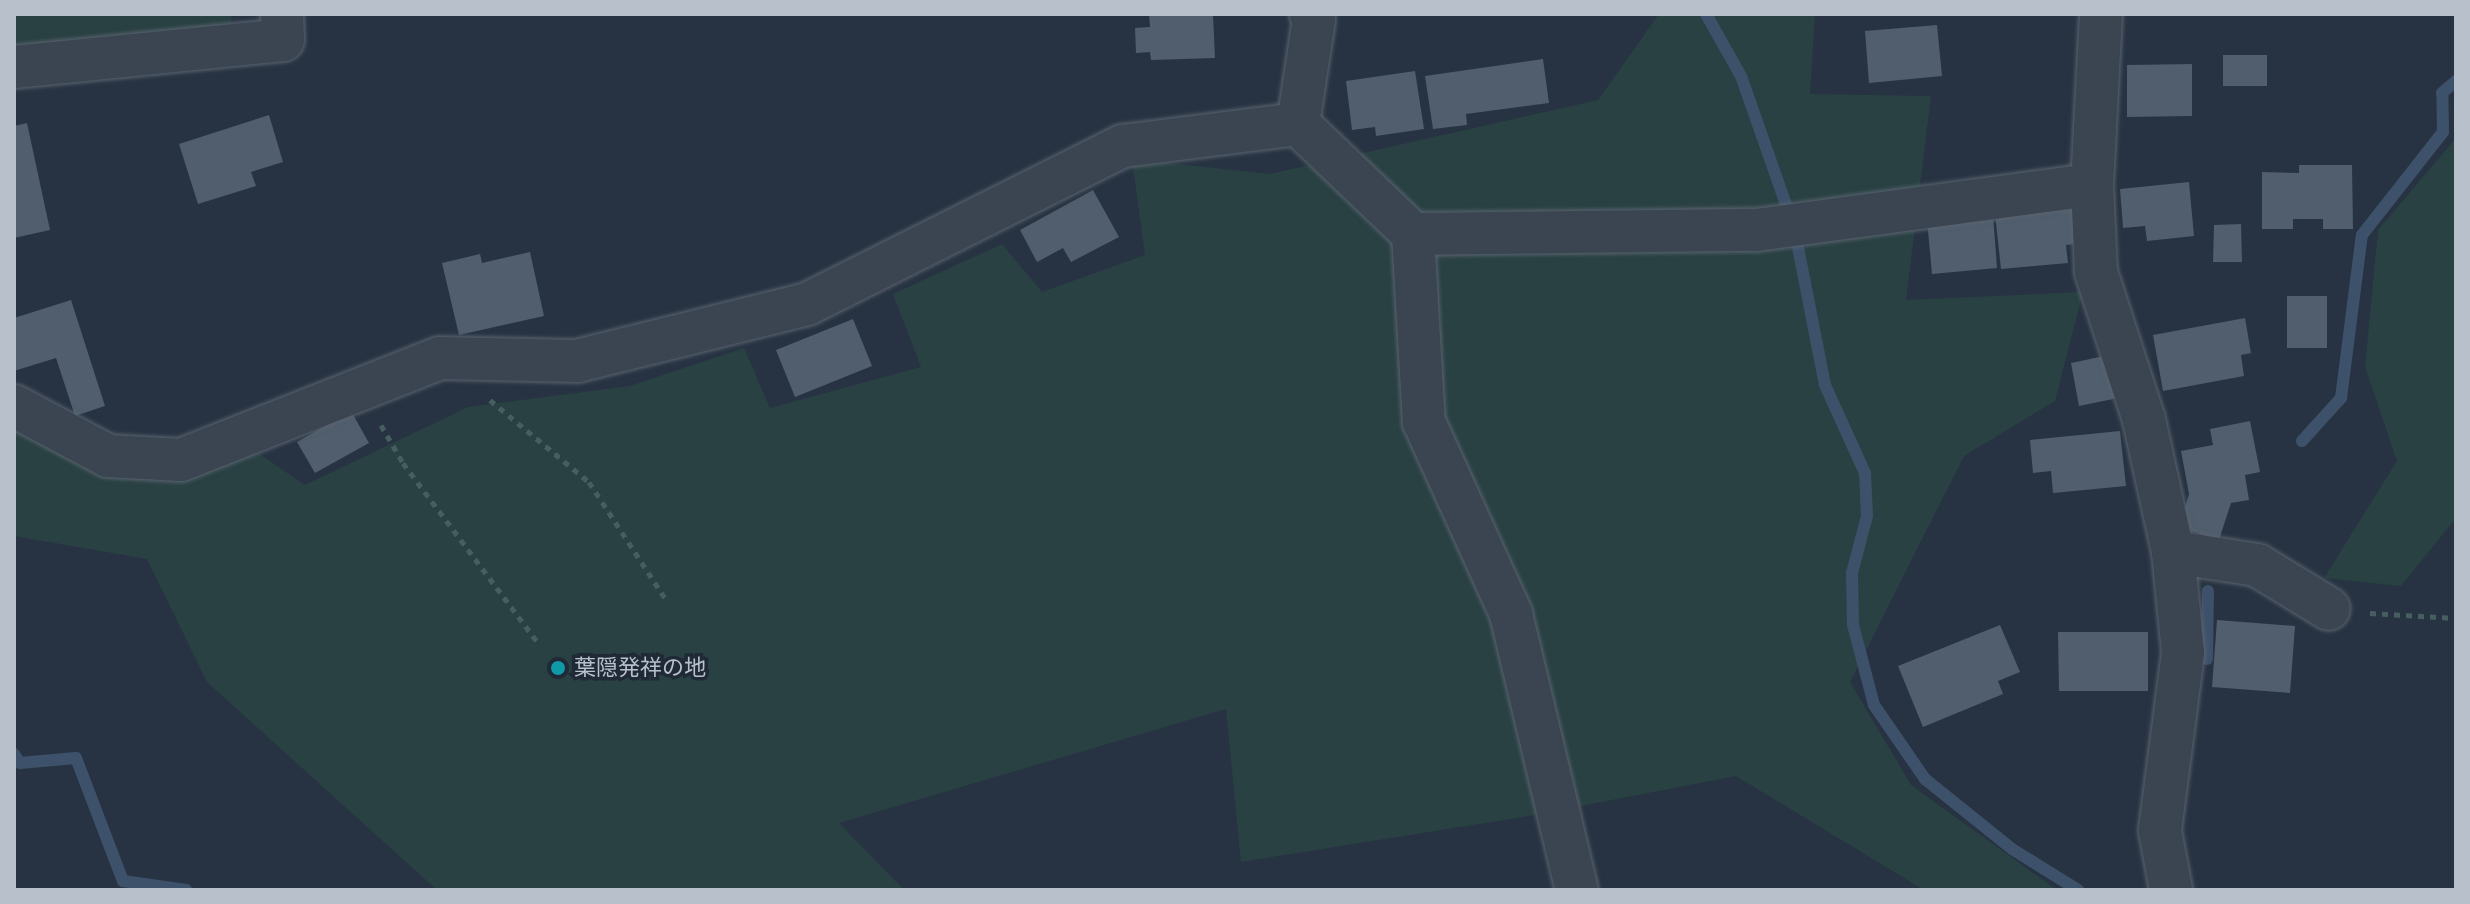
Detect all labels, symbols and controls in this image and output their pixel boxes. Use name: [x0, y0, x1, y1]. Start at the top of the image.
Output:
place label: 葉隠発祥の地: [574, 655, 706, 681]
marker: 葉隠発祥の地: [549, 659, 567, 677]

